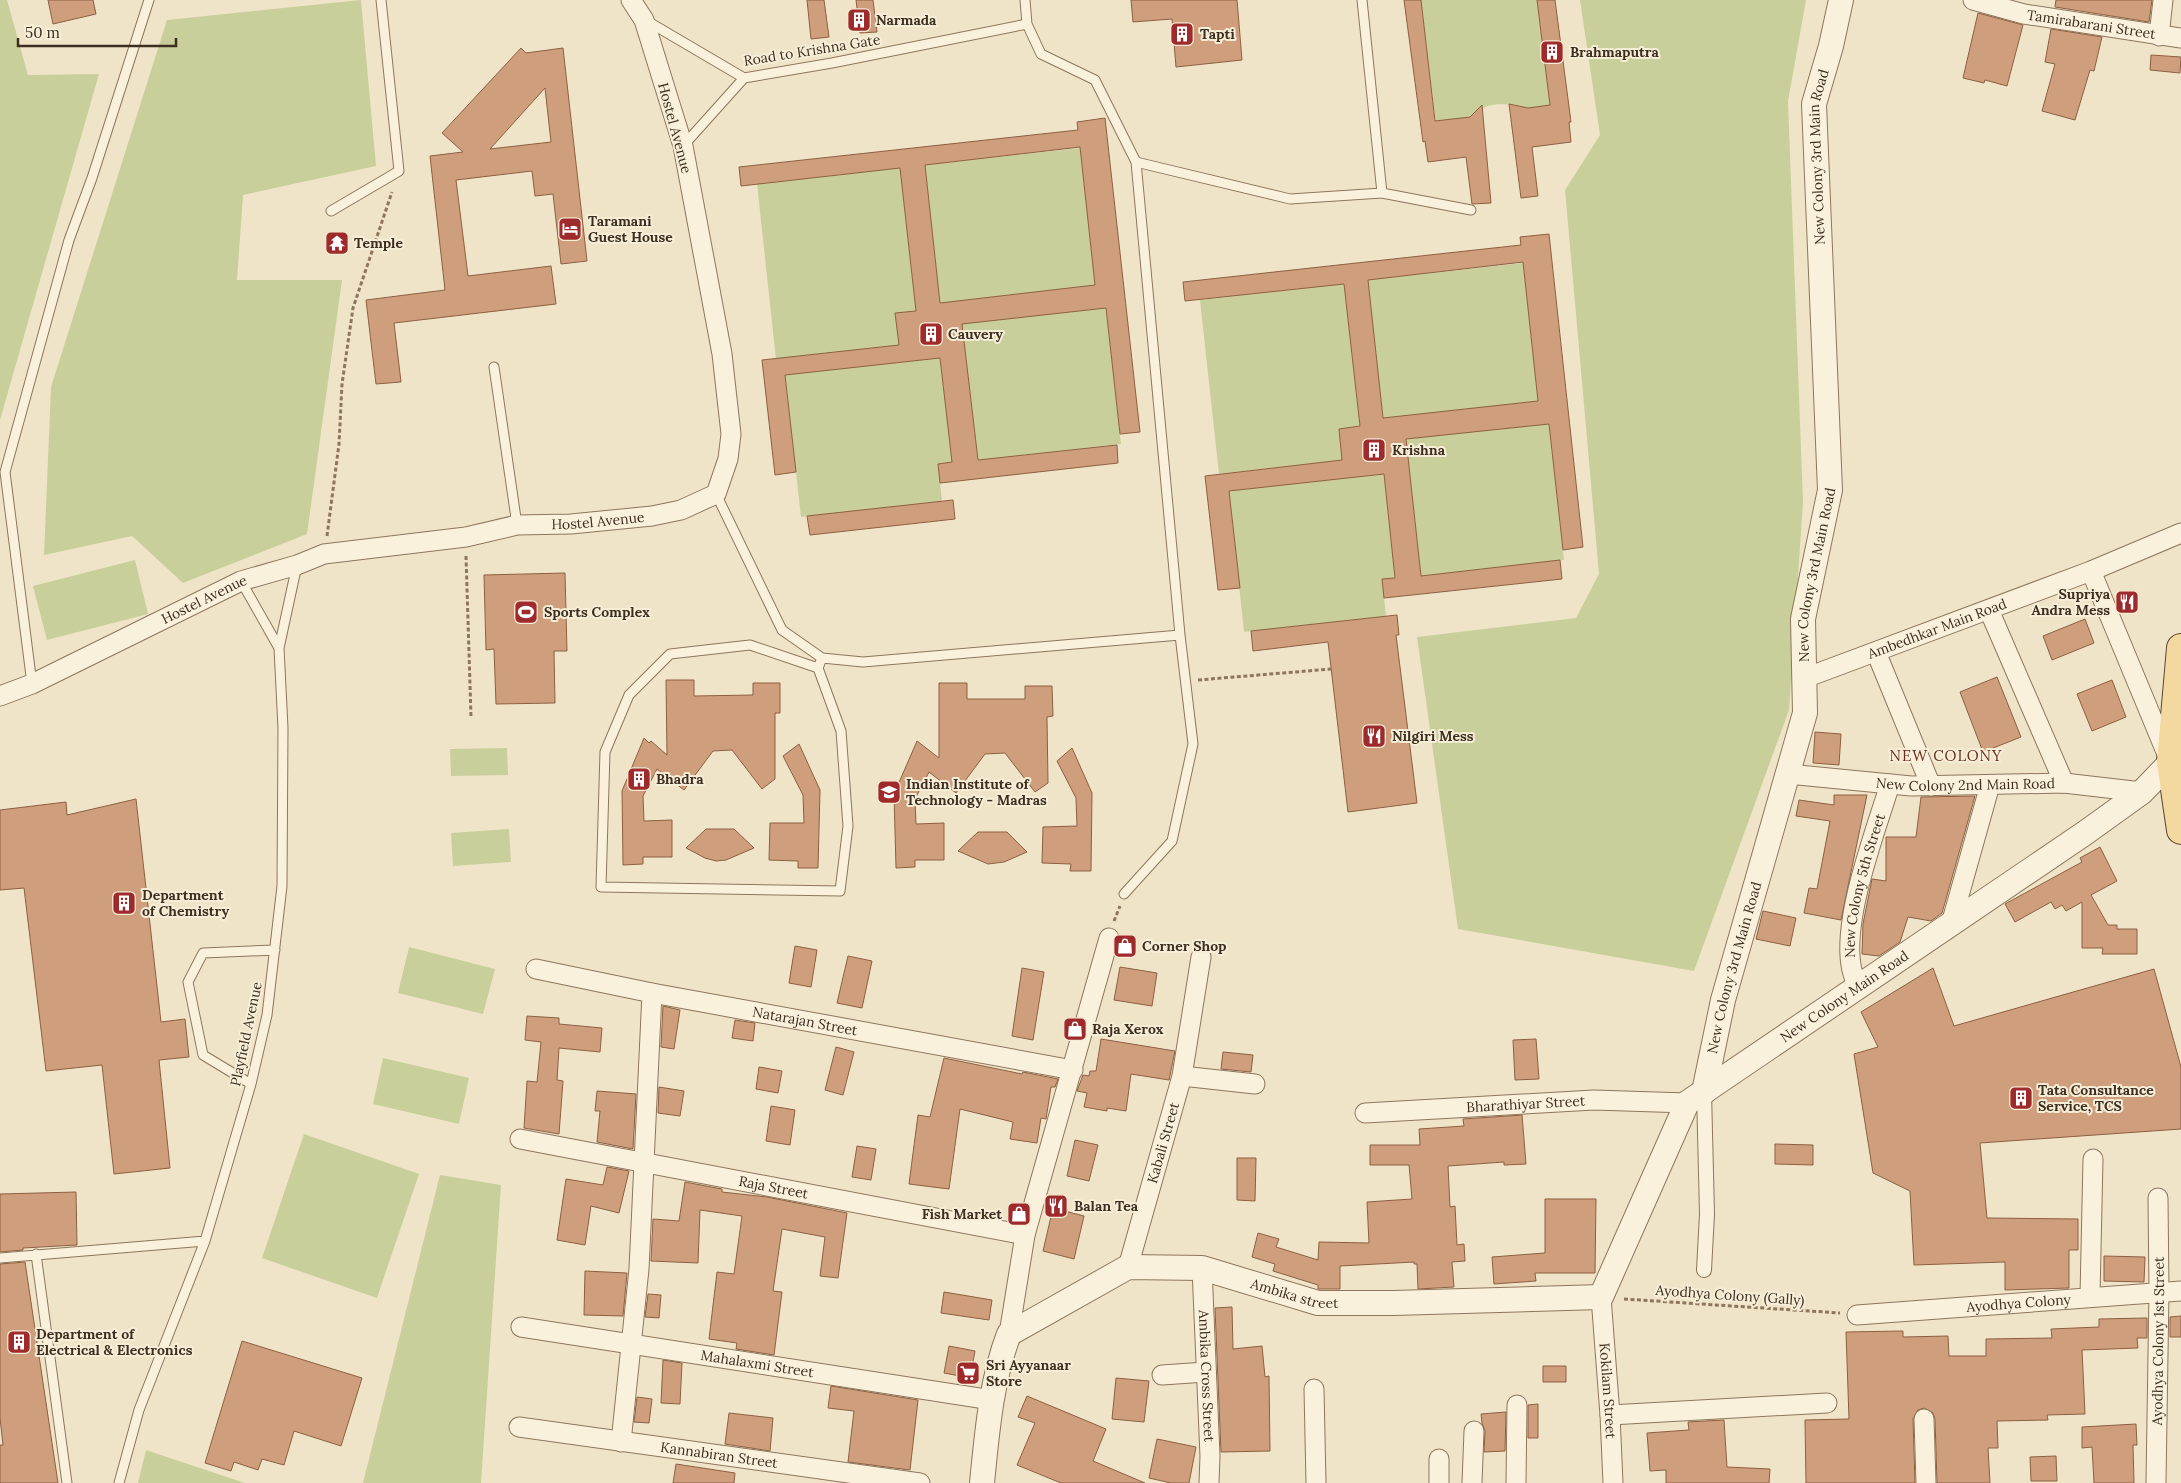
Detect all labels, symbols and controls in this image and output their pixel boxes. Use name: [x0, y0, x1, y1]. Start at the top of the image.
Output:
street label: Tamirabarani Street: [2026, 6, 2158, 43]
building icon: Narmada: [846, 7, 872, 33]
place label: Narmada: [876, 11, 937, 29]
scale bar: [18, 15, 175, 47]
building icon: Tapti: [1169, 21, 1195, 47]
text: 50 m: [25, 23, 60, 42]
place label: Tapti: [1200, 25, 1235, 43]
street label: Road to Krishna Gate: [742, 30, 882, 70]
building icon: Brahmaputra: [1539, 39, 1565, 65]
place label: Brahmaputra: [1570, 43, 1659, 61]
street label: New Colony 3rd Main Road: [1805, 67, 1833, 245]
street label: Hostel Avenue: [654, 81, 696, 176]
place label: Taramani Guest House: [588, 212, 673, 246]
hotel icon: Taramani Guest House: [557, 216, 583, 242]
temple icon: Temple: [324, 230, 350, 256]
place label: Temple: [354, 234, 403, 252]
building icon: Cauvery: [918, 321, 944, 347]
place label: Cauvery: [948, 325, 1003, 343]
building icon: Krishna: [1361, 437, 1387, 463]
place label: Krishna: [1392, 441, 1446, 459]
street label: New Colony 3rd Main Road: [1794, 486, 1839, 662]
street label: Hostel Avenue: [551, 508, 646, 533]
street label: Hostel Avenue: [158, 571, 249, 628]
place label: Supriya Andra Mess: [2031, 585, 2111, 619]
restaurant icon: Supriya Andra Mess: [2114, 589, 2140, 615]
street label: Ambedhkar Main Road: [1864, 594, 2009, 663]
sports icon: Sports Complex: [513, 599, 539, 625]
place label: Sports Complex: [544, 603, 650, 621]
restaurant icon: Nilgiri Mess: [1361, 723, 1387, 749]
place label: Nilgiri Mess: [1392, 727, 1474, 745]
district label: NEW COLONY: [1890, 746, 2002, 765]
building icon: Bhadra: [626, 766, 652, 792]
place label: Bhadra: [656, 770, 704, 788]
street label: New Colony 2nd Main Road: [1875, 774, 2055, 795]
place label: Indian Institute of Technology - Madras: [906, 775, 1047, 809]
school or university icon: Indian Institute of Technology - Madras: [876, 779, 902, 805]
street label: New Colony 5th Street: [1841, 811, 1889, 958]
street label: New Colony 3rd Main Road: [1703, 880, 1765, 1055]
place label: Department of Chemistry: [142, 886, 230, 920]
building icon: Department of Chemistry: [111, 890, 137, 916]
shop icon: Corner Shop: [1112, 933, 1138, 959]
place label: Corner Shop: [1142, 937, 1226, 955]
street label: New Colony Main Road: [1777, 946, 1912, 1046]
street label: Playfield Avenue: [226, 980, 266, 1088]
street label: Natarajan Street: [751, 1003, 860, 1040]
shop icon: Raja Xerox: [1062, 1016, 1088, 1042]
place label: Raja Xerox: [1092, 1020, 1164, 1038]
place label: Tata Consultance Service, TCS: [2038, 1081, 2154, 1115]
building icon: Tata Consultance Service, TCS: [2008, 1085, 2034, 1111]
street label: Bharathiyar Street: [1466, 1091, 1586, 1116]
street label: Kabali Street: [1143, 1100, 1183, 1185]
street label: Raja Street: [737, 1172, 810, 1203]
restaurant icon: Balan Tea: [1043, 1193, 1069, 1219]
place label: Balan Tea: [1074, 1197, 1139, 1215]
shop icon: Fish Market: [1006, 1201, 1032, 1227]
place label: Fish Market: [922, 1205, 1002, 1223]
street label: Ayodhya Colony 1st Street: [2148, 1256, 2168, 1427]
street label: Ambika street: [1248, 1274, 1339, 1312]
street label: Ayodhya Colony (Gally): [1654, 1281, 1805, 1309]
street label: Ayodhya Colony: [1965, 1290, 2072, 1316]
street label: Ambika Cross Street: [1195, 1308, 1218, 1443]
place label: Department of Electrical & Electronics: [36, 1325, 193, 1359]
building icon: Department of Electrical & Electronics: [6, 1329, 32, 1355]
street label: Kokilam Street: [1596, 1342, 1620, 1440]
street label: Mahalaxmi Street: [699, 1346, 815, 1381]
place label: Sri Ayyanaar Store: [986, 1356, 1071, 1390]
supermarket icon: Sri Ayyanaar Store: [955, 1360, 981, 1386]
street label: Kannabiran Street: [659, 1438, 779, 1472]

